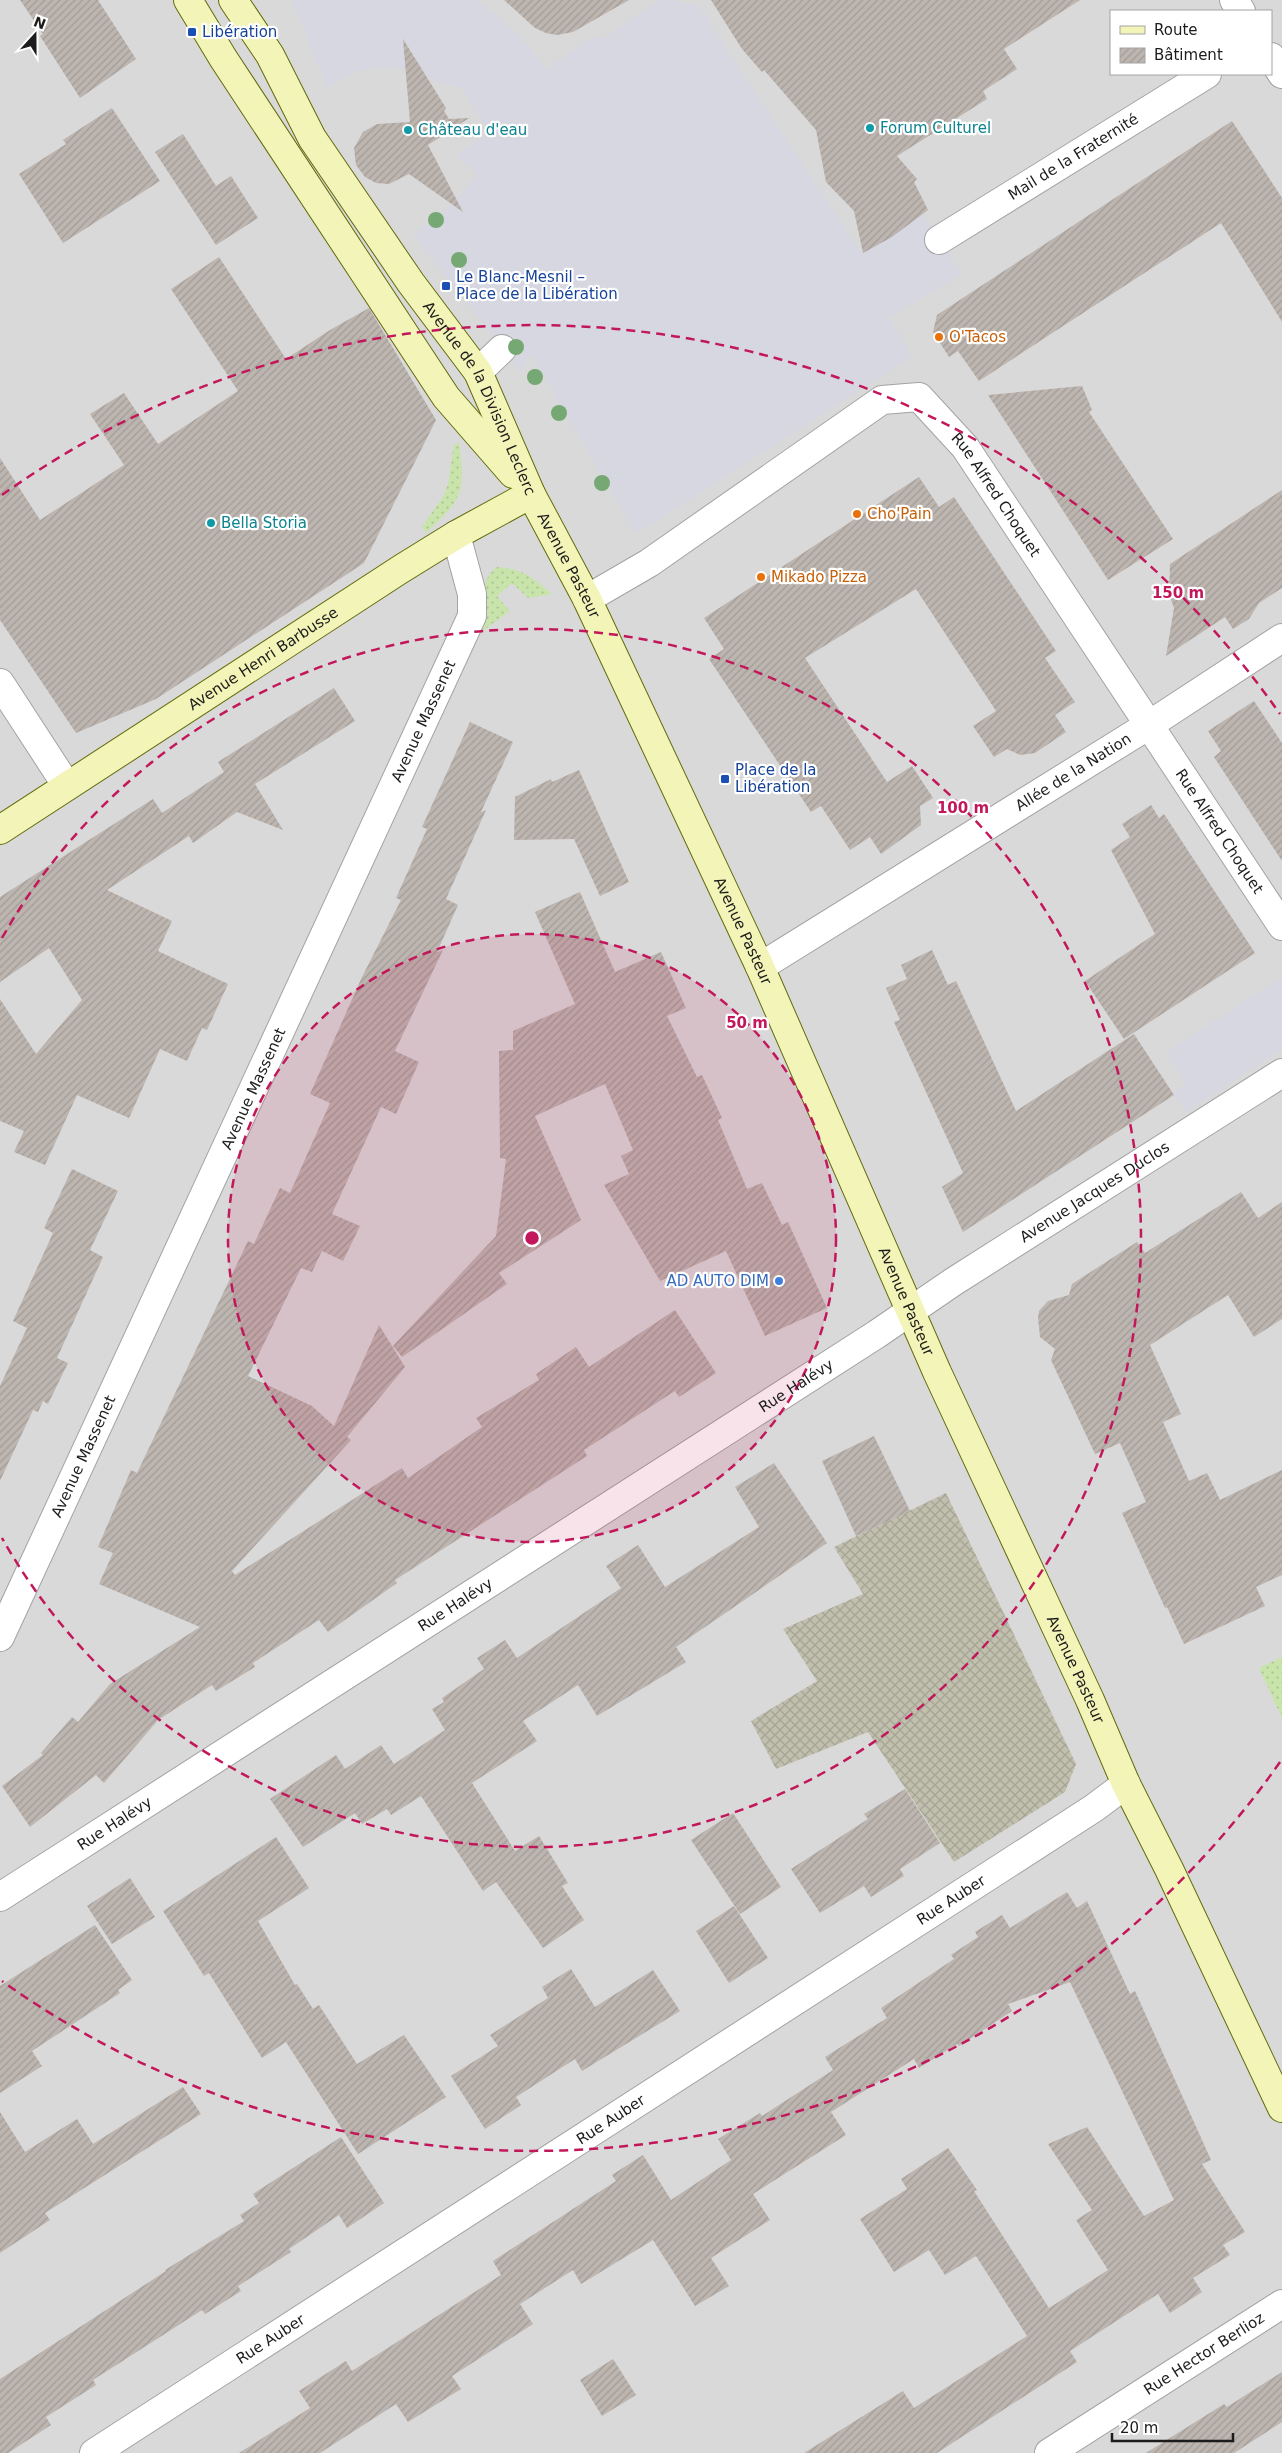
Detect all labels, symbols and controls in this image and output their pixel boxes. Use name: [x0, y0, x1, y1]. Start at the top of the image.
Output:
north arrow: [10, 10, 60, 60]
legend: [1110, 10, 1272, 75]
text: N: [31, 13, 48, 32]
text: Route: [1154, 21, 1198, 39]
place label: Libération: [202, 23, 277, 41]
marker: Libération: [186, 26, 198, 38]
text: Bâtiment: [1154, 46, 1223, 64]
street label: Mail de la Fraternité: [1005, 110, 1142, 204]
place label: Forum Culturel: [880, 119, 991, 137]
place label: Château d'eau: [418, 121, 527, 139]
marker: Forum Culturel: [864, 122, 876, 134]
marker: Château d'eau: [402, 124, 414, 136]
place label: Le Blanc-Mesnil – Place de la Libération: [456, 268, 618, 303]
marker: Le Blanc-Mesnil – Place de la Libération: [440, 280, 452, 292]
street label: Avenue de la Division Leclerc: [419, 298, 539, 498]
place label: O'Tacos: [949, 328, 1006, 346]
marker: O'Tacos: [933, 331, 945, 343]
street label: Rue Alfred Choquet: [948, 429, 1044, 560]
place label: Cho'Pain: [867, 505, 932, 523]
marker: Cho'Pain: [851, 508, 863, 520]
street label: Avenue Pasteur: [534, 509, 604, 622]
place label: Bella Storia: [221, 514, 307, 532]
marker: Bella Storia: [205, 517, 217, 529]
place label: Mikado Pizza: [771, 568, 867, 586]
marker: Mikado Pizza: [755, 571, 767, 583]
text: 150 m: [1152, 584, 1204, 602]
street label: Avenue Henri Barbusse: [185, 603, 342, 714]
street label: Avenue Massenet: [387, 657, 459, 785]
street label: Allée de la Nation: [1012, 729, 1134, 815]
place label: Place de la Libération: [735, 761, 817, 796]
street label: Rue Alfred Choquet: [1172, 766, 1267, 897]
marker: Place de la Libération: [719, 773, 731, 785]
text: 100 m: [937, 799, 989, 817]
street label: Avenue Pasteur: [710, 874, 776, 988]
text: 50 m: [726, 1014, 768, 1032]
street label: Avenue Massenet: [218, 1025, 289, 1153]
street label: Avenue Jacques Duclos: [1016, 1138, 1173, 1246]
centre of rings: [523, 1229, 541, 1247]
street label: Avenue Pasteur: [875, 1244, 938, 1359]
place label: AD AUTO DIM: [667, 1272, 769, 1290]
marker: AD AUTO DIM: [773, 1275, 785, 1287]
street label: Rue Halévy: [755, 1355, 837, 1416]
street label: Avenue Massenet: [48, 1392, 119, 1520]
street label: Rue Halévy: [415, 1574, 496, 1635]
street label: Avenue Pasteur: [1043, 1613, 1108, 1727]
street label: Rue Halévy: [74, 1793, 155, 1854]
street label: Rue Auber: [914, 1871, 990, 1929]
street label: Rue Auber: [573, 2090, 649, 2148]
street label: Rue Hector Berlioz: [1141, 2309, 1268, 2399]
street label: Rue Auber: [233, 2310, 309, 2368]
scale bar: [1112, 2410, 1233, 2442]
text: 20 m: [1120, 2419, 1158, 2437]

